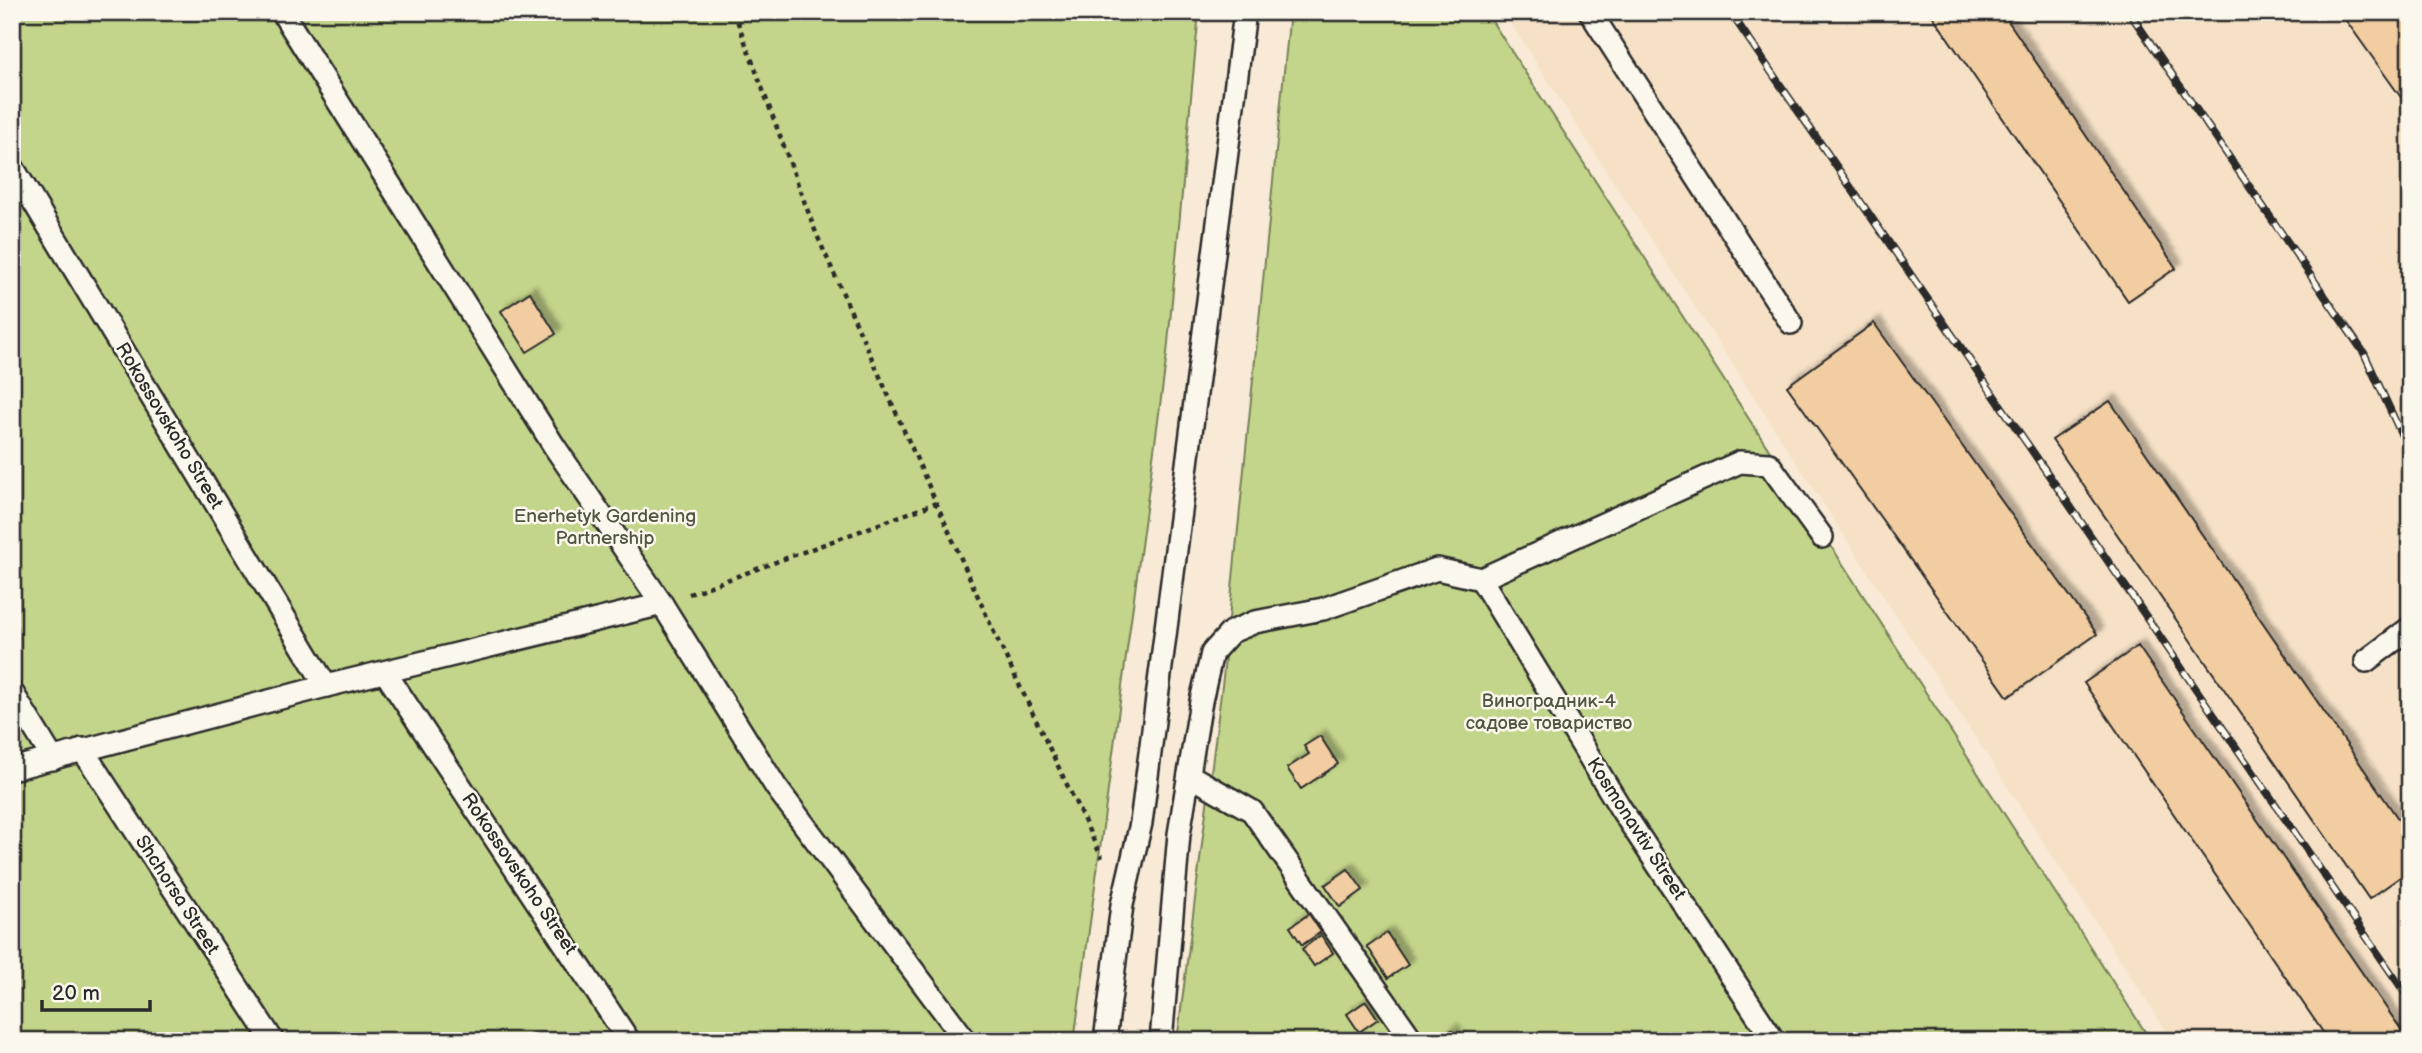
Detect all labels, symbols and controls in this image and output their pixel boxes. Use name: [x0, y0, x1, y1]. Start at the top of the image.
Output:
street label: Rokossovskoho Street: [110, 339, 228, 514]
park label: Enerhetyk Gardening Partnership: [514, 505, 696, 550]
park label: Виноградник-4 садове товариство: [1466, 690, 1632, 735]
street label: Kosmonavtiv Street: [1581, 754, 1691, 905]
street label: Rokossovskoho Street: [456, 789, 582, 959]
street label: Shchorsa Street: [130, 831, 224, 959]
scale bar: [42, 969, 150, 1013]
text: 20 m: [52, 981, 100, 1006]

